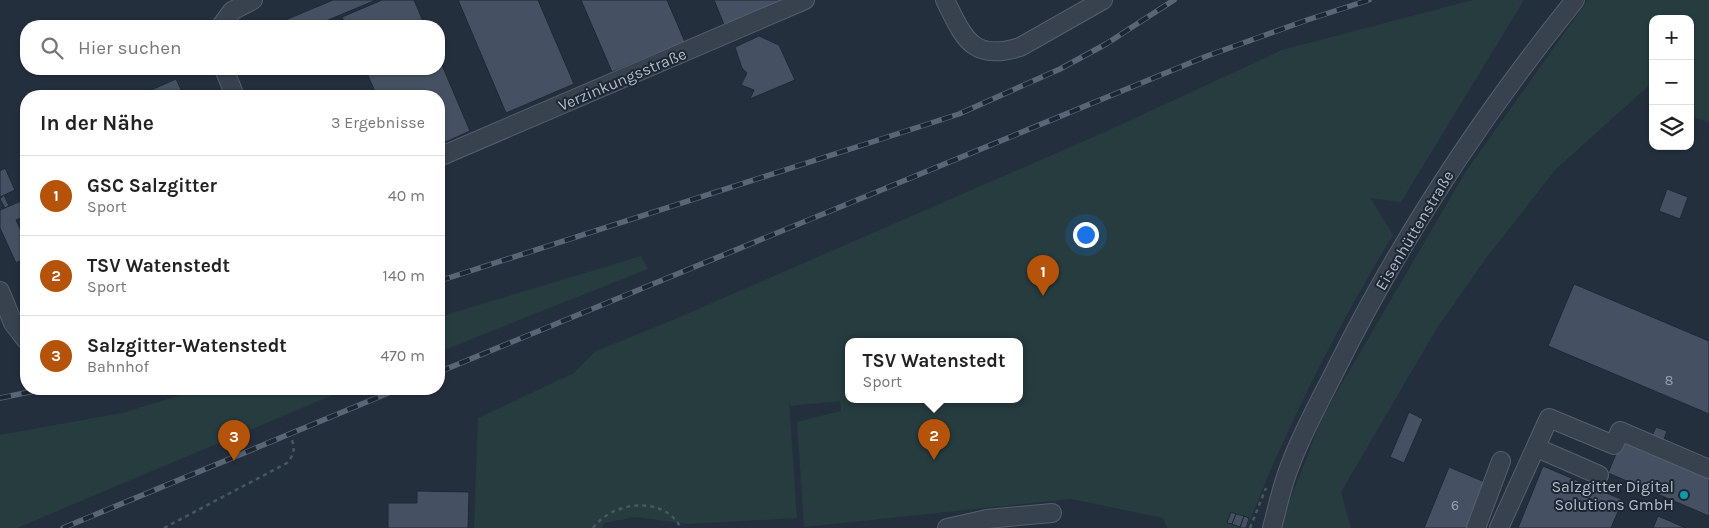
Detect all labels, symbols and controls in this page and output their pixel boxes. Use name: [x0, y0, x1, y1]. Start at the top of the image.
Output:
map controls: [1649, 15, 1694, 150]
button: +: [1649, 15, 1694, 60]
search box: [20, 20, 445, 75]
icon: search: [38, 34, 66, 62]
text: Hier suchen: [78, 37, 181, 59]
street label: Verzinkungsstraße: [555, 44, 689, 115]
button: −: [1649, 60, 1694, 105]
button: layers: [1649, 105, 1694, 150]
text: In der Nähe: [40, 111, 154, 135]
text: 3 Ergebnisse: [331, 113, 425, 132]
street label: Eisenhüttenstraße: [1371, 167, 1458, 294]
text: GSC Salzgitter: [87, 175, 217, 197]
text: 1: [53, 186, 59, 205]
text: 40 m: [388, 186, 425, 205]
text: Sport: [87, 197, 127, 216]
your location: [1073, 222, 1099, 248]
text: TSV Watenstedt: [87, 255, 230, 277]
pin: 1: [1027, 255, 1059, 296]
text: 2: [51, 266, 61, 285]
text: 140 m: [383, 266, 425, 285]
text: Sport: [87, 277, 127, 296]
text: Salzgitter-Watenstedt: [87, 335, 287, 357]
popup: [845, 338, 1023, 403]
text: 3: [51, 346, 61, 365]
text: 470 m: [380, 346, 425, 365]
text: TSV Watenstedt: [863, 350, 1005, 372]
text: Bahnhof: [87, 357, 149, 376]
text: Sport: [863, 372, 902, 391]
house number: 8: [1665, 372, 1673, 389]
pin: 2: [918, 419, 950, 460]
pin: 3: [218, 420, 250, 461]
place label: Salzgitter Digital Solutions GmbH: [1551, 477, 1674, 514]
marker: Salzgitter Digital Solutions GmbH: [1678, 489, 1690, 501]
house number: 6: [1451, 497, 1459, 514]

